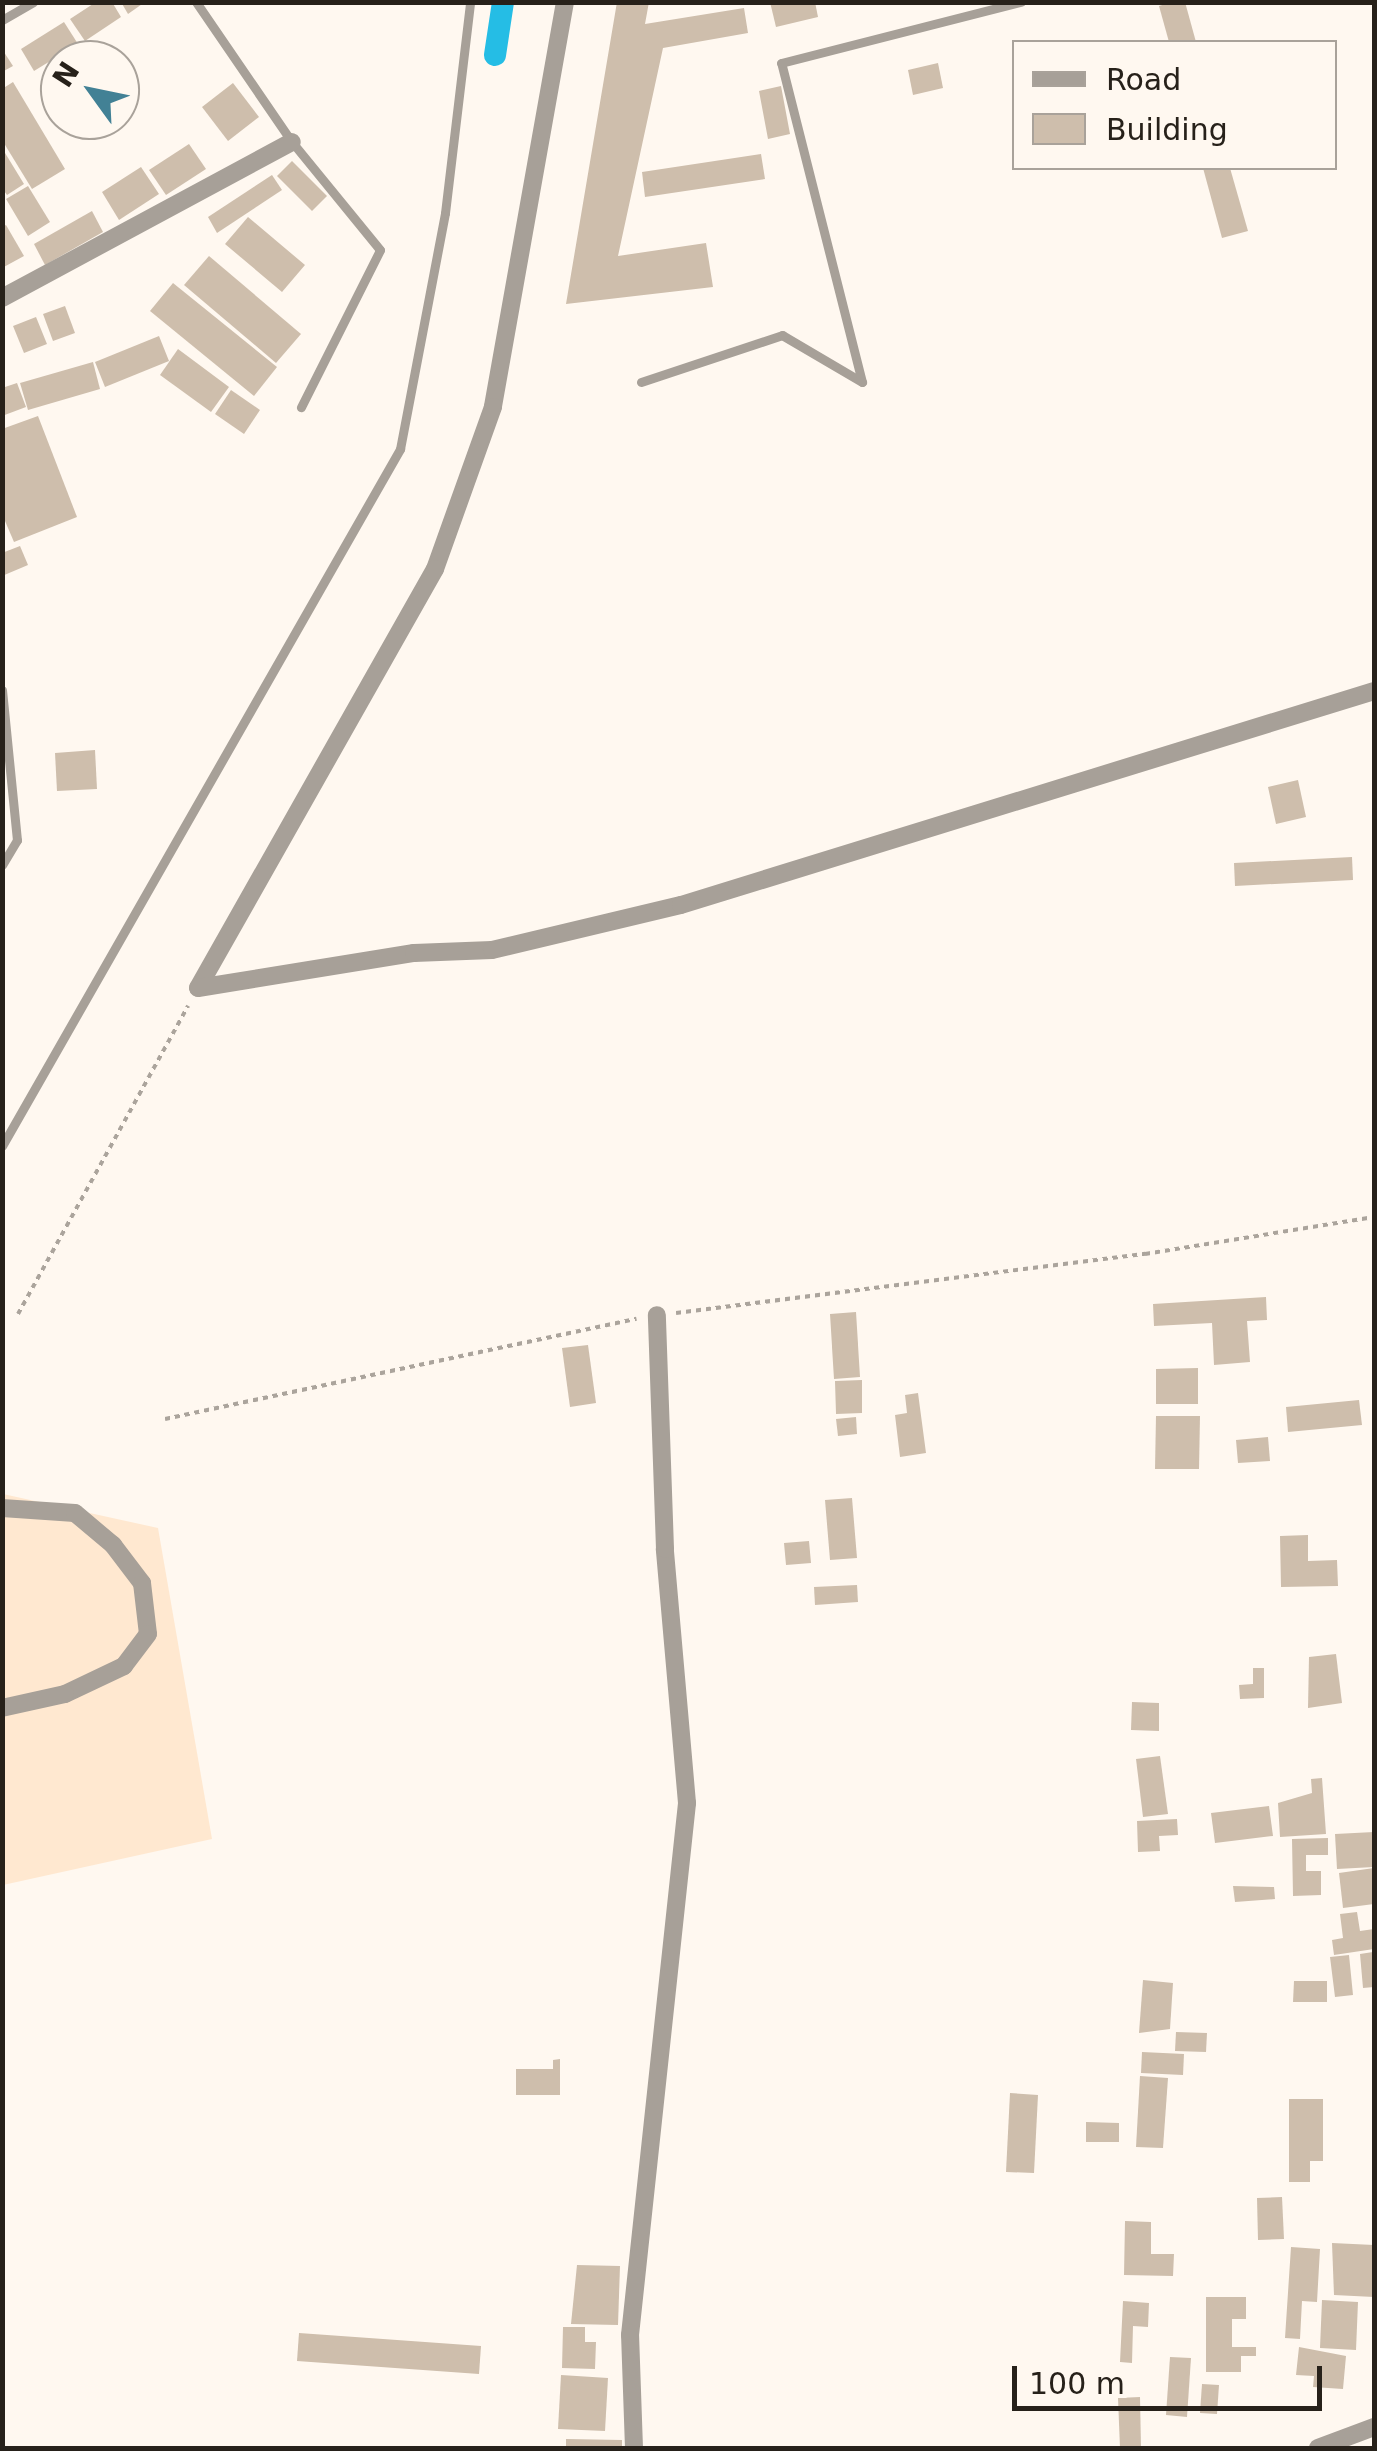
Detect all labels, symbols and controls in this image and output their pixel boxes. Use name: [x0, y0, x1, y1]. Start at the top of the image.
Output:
north arrow: [40, 40, 140, 140]
legend: [1012, 40, 1337, 170]
text: N: [46, 56, 86, 93]
text: Road: [1106, 62, 1181, 97]
text: Building: [1106, 112, 1228, 147]
scale bar: [1017, 2346, 1327, 2408]
text: 100 m: [1029, 2366, 1125, 2401]

